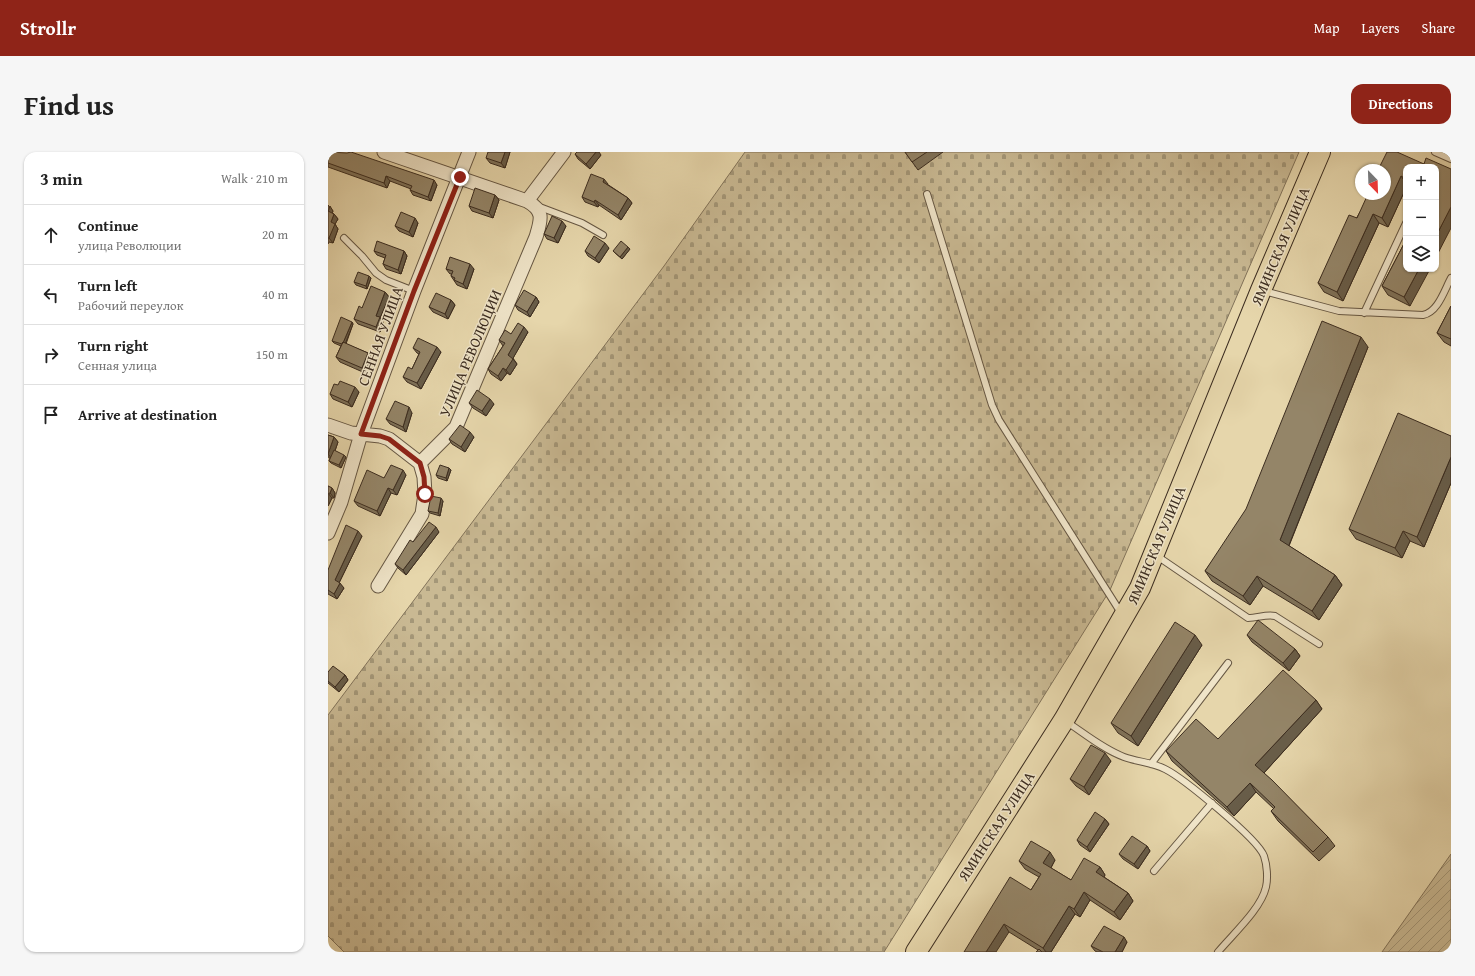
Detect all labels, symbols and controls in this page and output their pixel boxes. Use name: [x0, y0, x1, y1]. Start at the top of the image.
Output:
text: Strollr: [20, 14, 76, 42]
text: Map: [1314, 18, 1340, 38]
text: Layers: [1362, 18, 1400, 38]
text: Share: [1422, 18, 1455, 38]
text: Find us: [24, 84, 114, 125]
button: Directions: [1351, 84, 1451, 124]
north arrow: [1355, 164, 1391, 200]
map controls: [1403, 164, 1439, 272]
button: +: [1403, 164, 1439, 200]
text: 3 min: [40, 166, 82, 191]
route end: [451, 168, 469, 186]
text: Walk · 210 m: [221, 169, 288, 188]
street label: ЯМИНСКАЯ УЛИЦА: [1245, 184, 1314, 309]
button: −: [1403, 200, 1439, 236]
text: Continue: [78, 215, 139, 236]
icon: ahead: [40, 224, 62, 246]
text: 20 m: [262, 225, 288, 244]
text: улица Революции: [78, 236, 181, 255]
button: layers: [1403, 236, 1439, 272]
text: Turn left: [78, 275, 137, 296]
street label: СЕННАЯ УЛИЦА: [352, 283, 408, 389]
icon: left: [40, 284, 62, 306]
text: 40 m: [262, 285, 288, 304]
street label: УЛИЦА РЕВОЛЮЦИИ: [434, 286, 506, 420]
text: Рабочий переулок: [78, 296, 184, 315]
text: Turn right: [78, 335, 149, 356]
icon: right: [40, 344, 62, 366]
text: 150 m: [256, 345, 288, 364]
text: Сенная улица: [78, 356, 157, 375]
icon: arrive: [40, 404, 62, 426]
text: Arrive at destination: [78, 404, 217, 425]
street label: ЯМИНСКАЯ УЛИЦА: [1121, 483, 1190, 608]
route start: [416, 485, 434, 503]
street label: ЯМИНСКАЯ УЛИЦА: [952, 767, 1039, 886]

